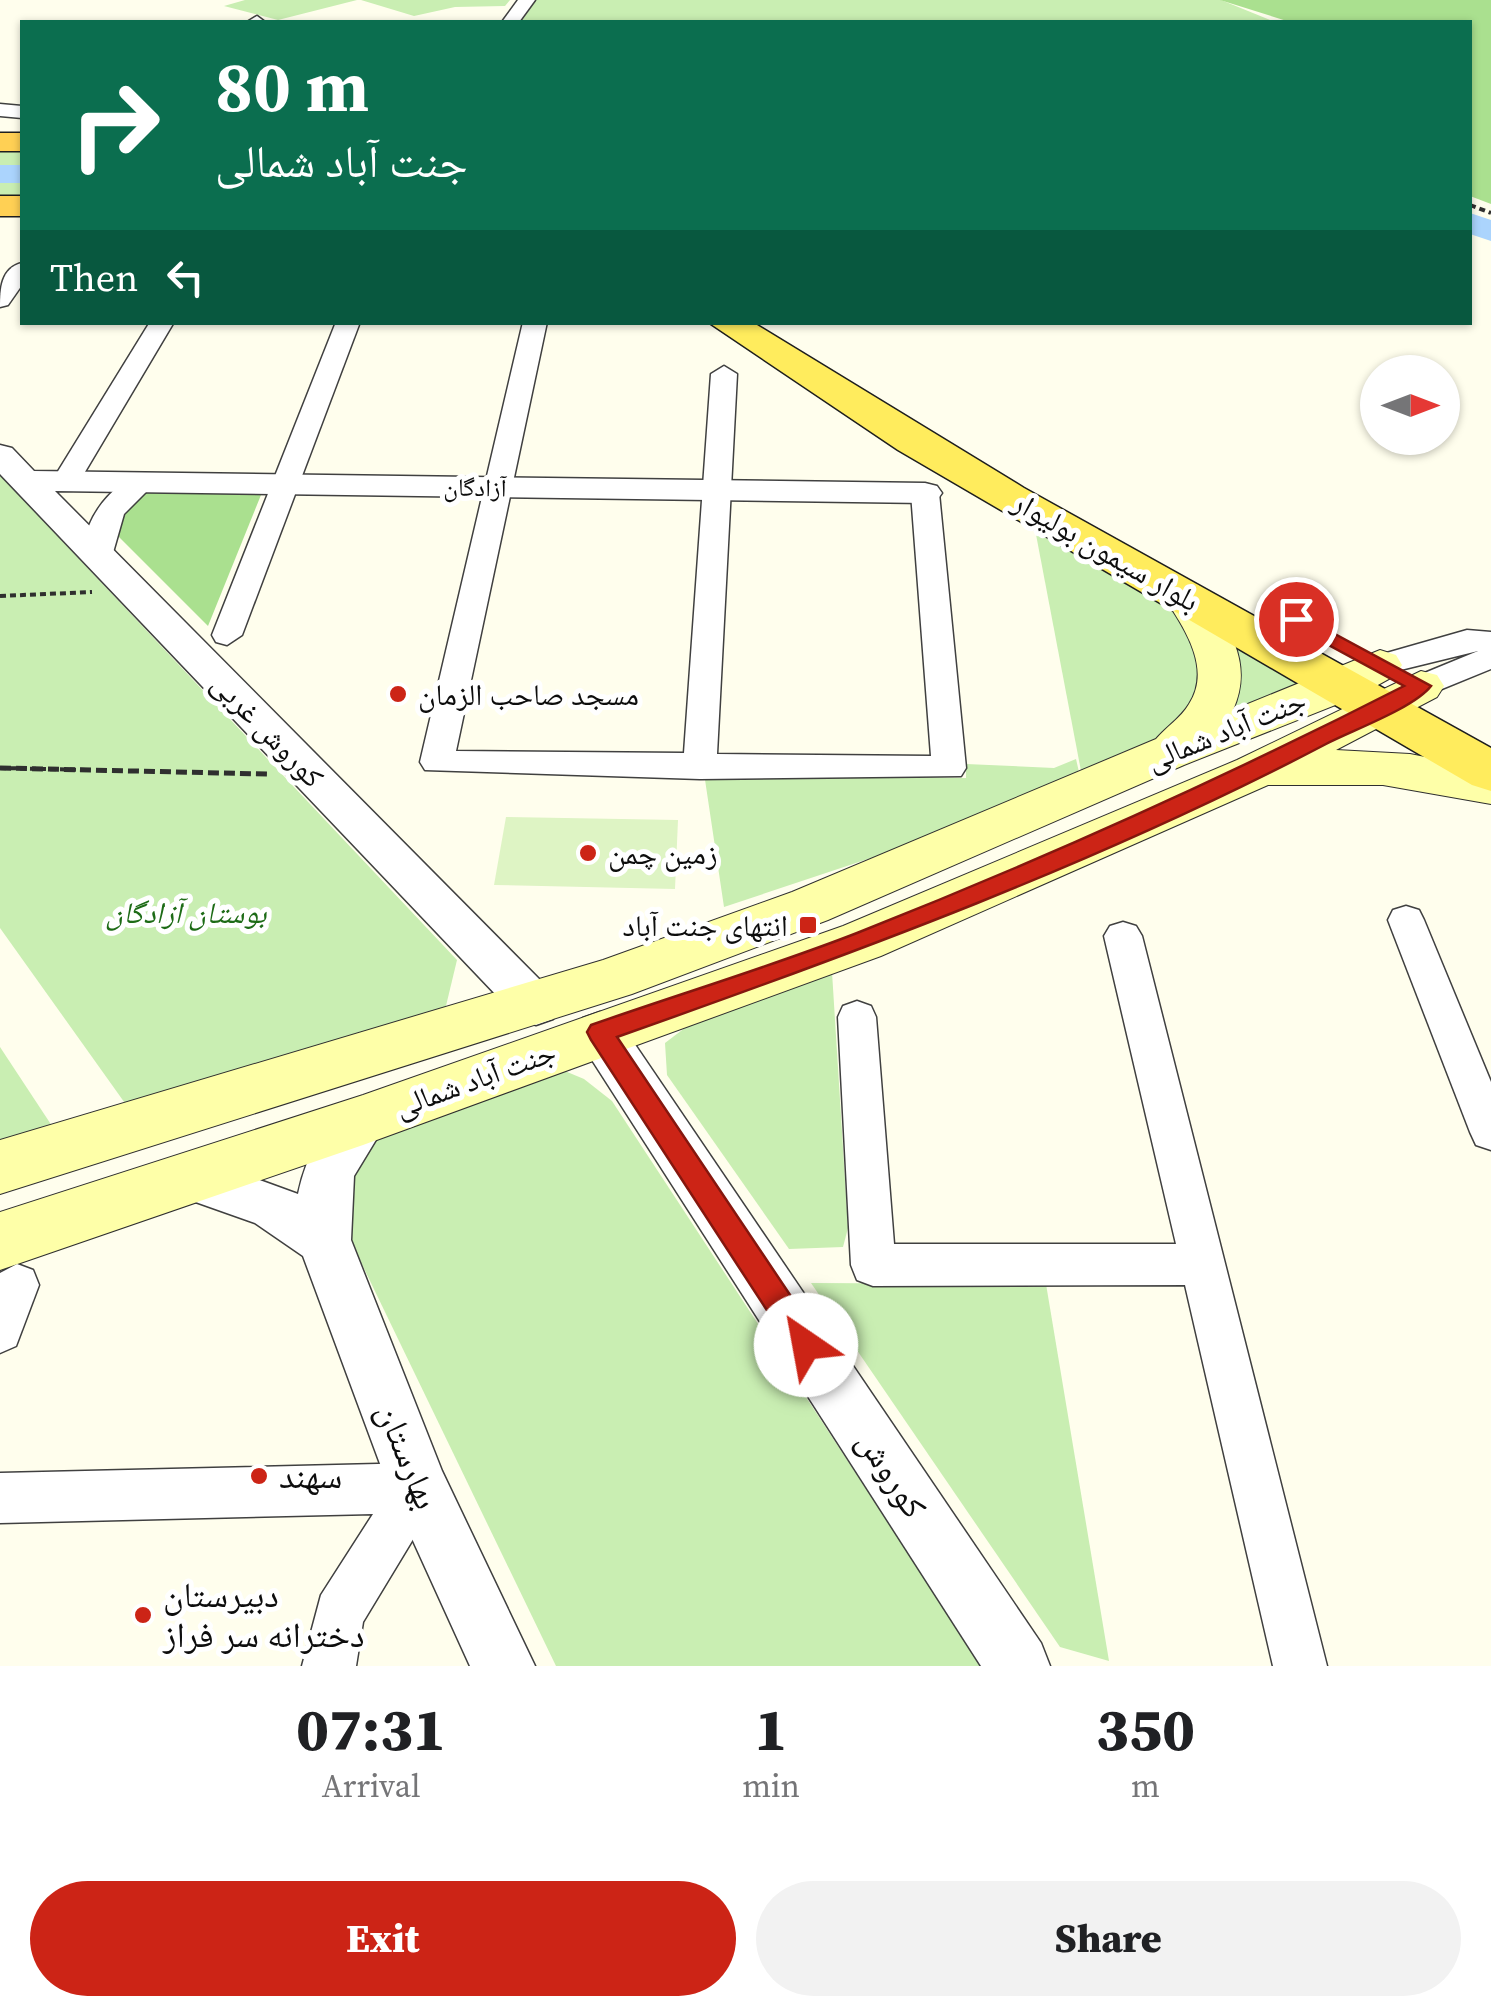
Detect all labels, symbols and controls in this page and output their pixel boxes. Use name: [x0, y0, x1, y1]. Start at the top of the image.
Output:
text: 80 m: [215, 38, 369, 134]
icon: right: [50, 60, 180, 190]
text: جنت آباد شمالی: [215, 130, 468, 192]
icon: left: [158, 250, 213, 305]
text: Then: [50, 252, 138, 304]
north arrow: [1360, 355, 1460, 455]
map controls: [1360, 355, 1460, 455]
street label: آزادگان: [443, 469, 508, 505]
street label: بلوار سیمون بولیوار: [1004, 480, 1207, 621]
pin: [1254, 577, 1339, 662]
icon: arrive: [1269, 592, 1324, 647]
street label: کوروش غربی: [203, 663, 333, 797]
place label: مسجد صاحب الزمان: [418, 674, 639, 715]
street label: جنت آباد شمالی: [1140, 679, 1312, 781]
marker: مسجد صاحب الزمان: [387, 683, 409, 705]
place label: زمین چمن: [608, 833, 718, 874]
marker: زمین چمن: [577, 842, 599, 864]
park label: بوستان آزادگان: [106, 892, 267, 933]
place label: انتهای جنت آباد: [623, 905, 788, 946]
marker: انتهای جنت آباد: [797, 914, 819, 936]
street label: جنت آباد شمالی: [389, 1031, 561, 1127]
position arrow: [754, 1293, 858, 1397]
street label: بهارستان: [365, 1396, 451, 1516]
street label: کوروش: [846, 1421, 938, 1527]
place label: سهند: [279, 1452, 342, 1500]
marker: سهند: [248, 1465, 270, 1487]
place label: دبیرستان دخترانه سر فراز: [162, 1571, 364, 1659]
marker: دبیرستان دخترانه سر فراز: [132, 1604, 154, 1626]
text: 07:31: [296, 1688, 446, 1770]
text: 1: [754, 1688, 788, 1770]
text: 350: [1096, 1688, 1195, 1770]
text: Arrival: [322, 1764, 420, 1808]
text: min: [742, 1764, 800, 1808]
text: m: [1131, 1764, 1160, 1808]
button: Exit: [30, 1881, 736, 1996]
button: Share: [756, 1881, 1461, 1996]

